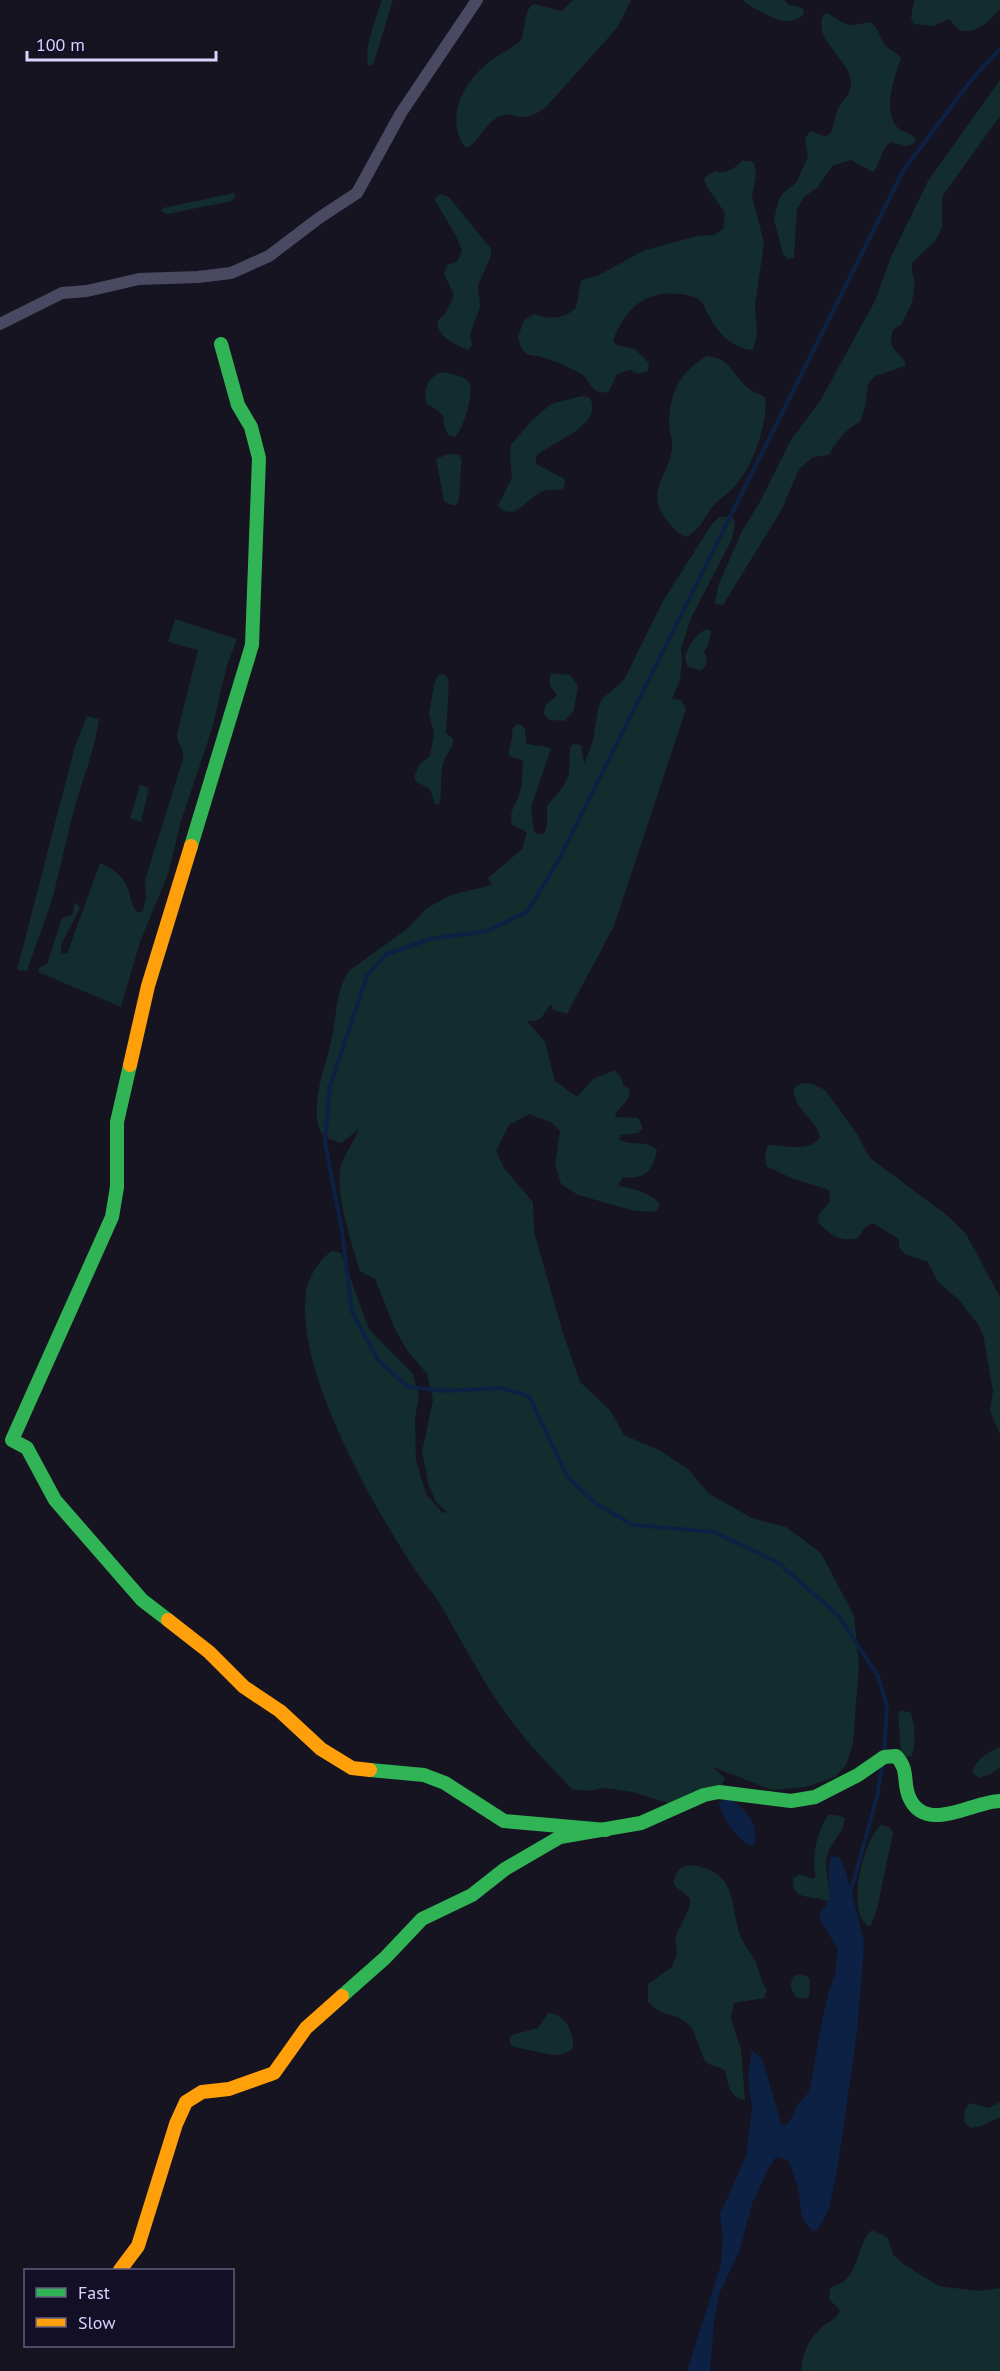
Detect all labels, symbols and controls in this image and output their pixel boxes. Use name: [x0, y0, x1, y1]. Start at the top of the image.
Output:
scale bar: [27, 24, 216, 62]
text: 100 m: [36, 33, 85, 56]
legend: [24, 2269, 234, 2347]
text: Fast: [78, 2281, 110, 2304]
text: Slow: [78, 2311, 116, 2334]

